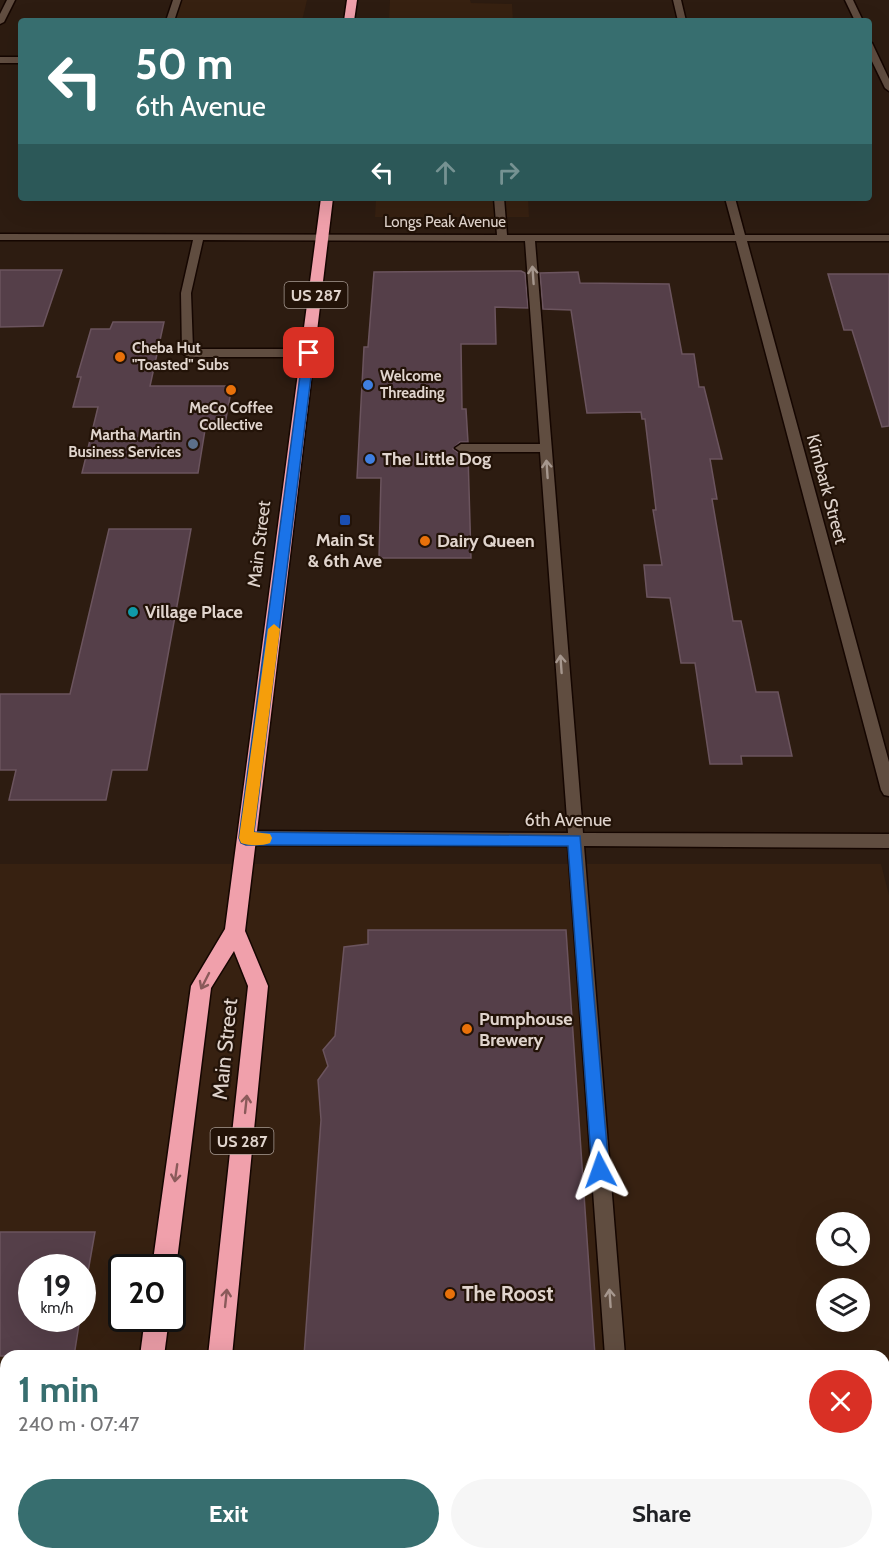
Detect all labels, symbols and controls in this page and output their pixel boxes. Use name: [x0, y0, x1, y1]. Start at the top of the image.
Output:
text: 50 m: [135, 38, 233, 90]
icon: left: [36, 42, 114, 120]
text: 6th Avenue: [135, 90, 266, 123]
icon: left: [366, 156, 399, 189]
icon: ahead: [429, 156, 462, 189]
icon: right: [492, 156, 525, 189]
street label: Longs Peak Avenue: [384, 213, 506, 231]
one-way arrow: [527, 265, 538, 285]
road number: US 287: [284, 282, 348, 308]
pin: [283, 327, 334, 378]
icon: arrive: [292, 336, 325, 369]
place label: Cheba Hut "Toasted" Subs: [132, 339, 229, 374]
marker: Cheba Hut "Toasted" Subs: [113, 350, 127, 364]
place label: Welcome Threading: [380, 367, 445, 402]
marker: Welcome Threading: [361, 378, 375, 392]
marker: MeCo Coffee Collective: [224, 383, 238, 397]
place label: MeCo Coffee Collective: [189, 399, 273, 434]
place label: Martha Martin Business Services: [68, 426, 181, 461]
street label: Kimbark Street: [802, 432, 852, 546]
marker: Martha Martin Business Services: [186, 437, 200, 451]
place label: The Little Dog: [382, 448, 491, 470]
marker: The Little Dog: [363, 452, 377, 466]
one-way arrow: [541, 460, 552, 480]
street label: Main Street: [243, 499, 275, 589]
marker: Main St & 6th Ave: [338, 513, 352, 527]
place label: Main St & 6th Ave: [308, 529, 382, 572]
place label: Dairy Queen: [437, 530, 535, 552]
marker: Dairy Queen: [418, 534, 432, 548]
place label: Village Place: [145, 601, 243, 623]
marker: Village Place: [126, 605, 140, 619]
one-way arrow: [556, 654, 567, 674]
street label: 6th Avenue: [524, 809, 612, 831]
one-way arrow: [199, 972, 211, 989]
street label: Main Street: [207, 997, 242, 1101]
place label: Pumphouse Brewery: [479, 1008, 573, 1051]
marker: Pumphouse Brewery: [460, 1022, 474, 1036]
one-way arrow: [241, 1094, 252, 1114]
road number: US 287: [210, 1128, 274, 1154]
position arrow: [568, 1138, 632, 1202]
one-way arrow: [171, 1163, 182, 1183]
map controls: [816, 1212, 870, 1332]
button: search: [816, 1212, 870, 1266]
speed limit sign: 20: [108, 1254, 186, 1332]
text: 19: [43, 1267, 71, 1304]
button: layers: [816, 1278, 870, 1332]
place label: The Roost: [462, 1281, 553, 1306]
marker: The Roost: [443, 1287, 457, 1301]
one-way arrow: [221, 1288, 232, 1308]
one-way arrow: [605, 1288, 616, 1308]
text: km/h: [41, 1299, 73, 1317]
text: 1 min: [18, 1367, 99, 1411]
button: close: [809, 1370, 872, 1433]
text: 240 m · 07:47: [18, 1412, 139, 1436]
button: Exit: [18, 1479, 439, 1548]
button: Share: [451, 1479, 872, 1548]

